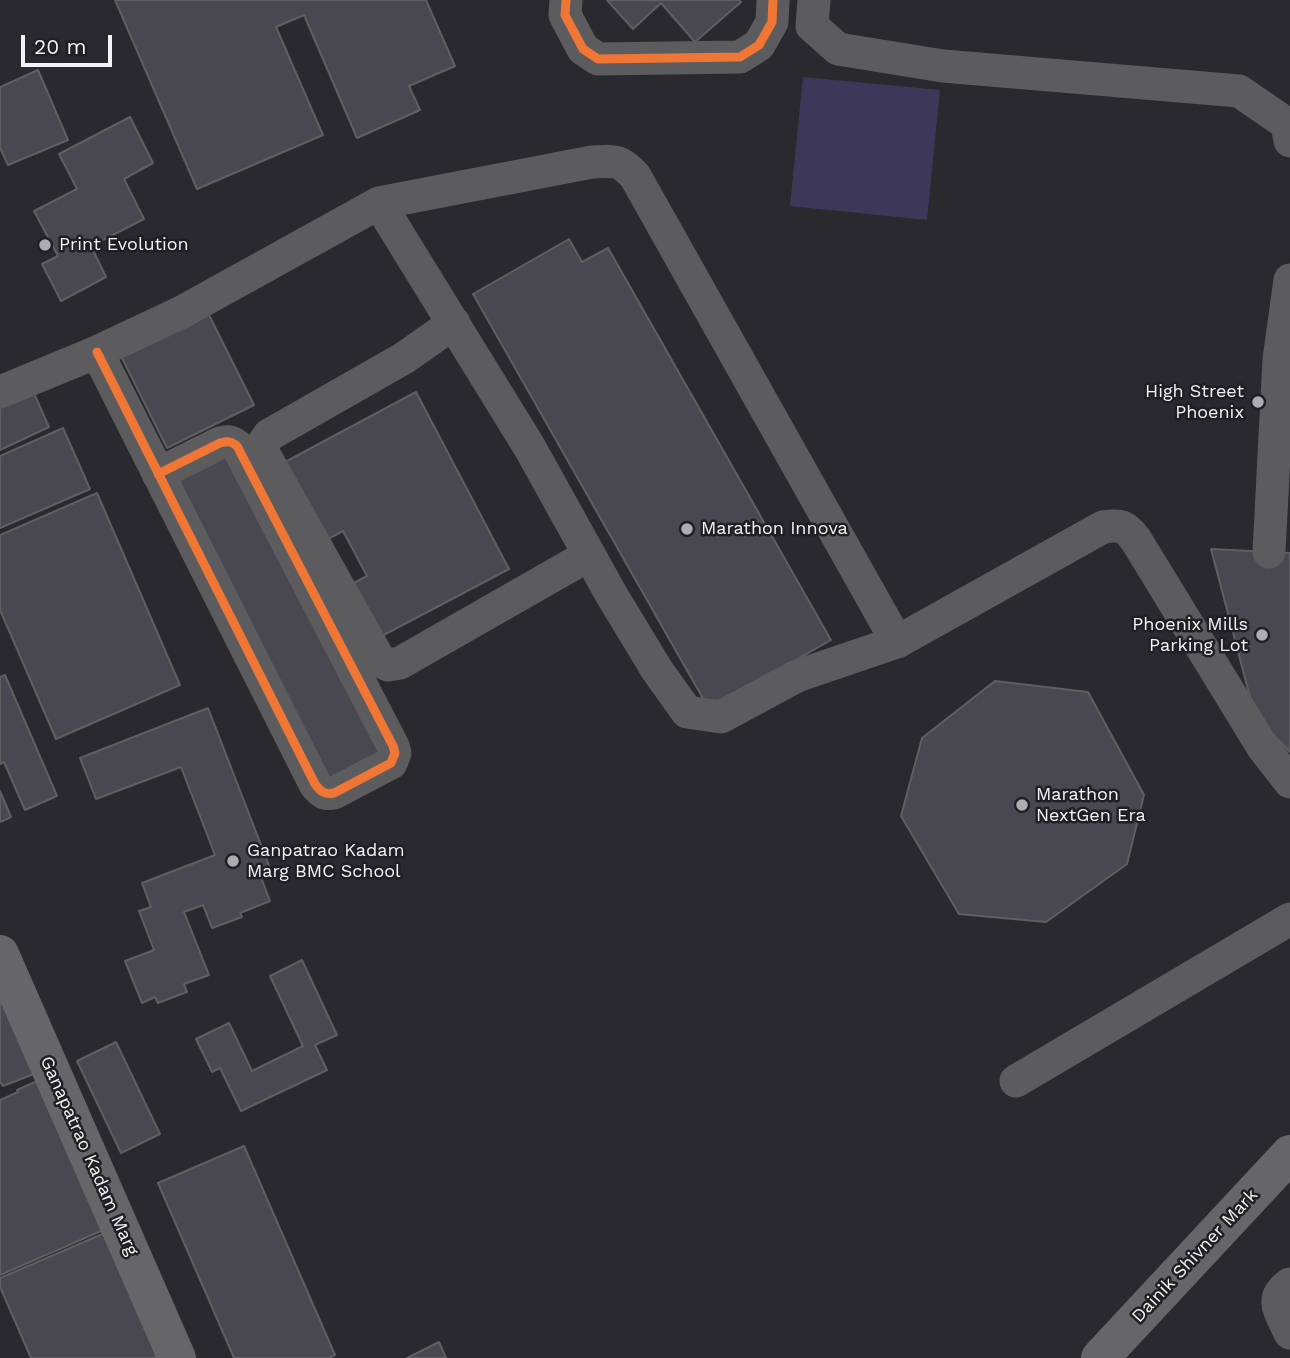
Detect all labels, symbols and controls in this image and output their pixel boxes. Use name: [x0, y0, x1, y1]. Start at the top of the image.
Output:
scale bar: [24, 21, 116, 65]
text: 20 m: [34, 34, 86, 59]
place label: Print Evolution: [59, 234, 189, 256]
marker: Print Evolution: [37, 237, 53, 253]
place label: High Street Phoenix: [1145, 381, 1244, 424]
marker: High Street Phoenix: [1250, 394, 1266, 410]
place label: Marathon Innova: [701, 518, 848, 540]
marker: Marathon Innova: [679, 521, 695, 537]
place label: Phoenix Mills Parking Lot: [1132, 614, 1248, 656]
marker: Phoenix Mills Parking Lot: [1254, 627, 1270, 643]
place label: Marathon NextGen Era: [1036, 784, 1146, 826]
marker: Marathon NextGen Era: [1014, 797, 1030, 813]
place label: Ganpatrao Kadam Marg BMC School: [247, 840, 405, 882]
marker: Ganpatrao Kadam Marg BMC School: [225, 853, 241, 869]
street label: Ganapatrao Kadam Marg: [35, 1053, 143, 1259]
street label: Dainik Shivner Mark: [1127, 1185, 1263, 1327]

